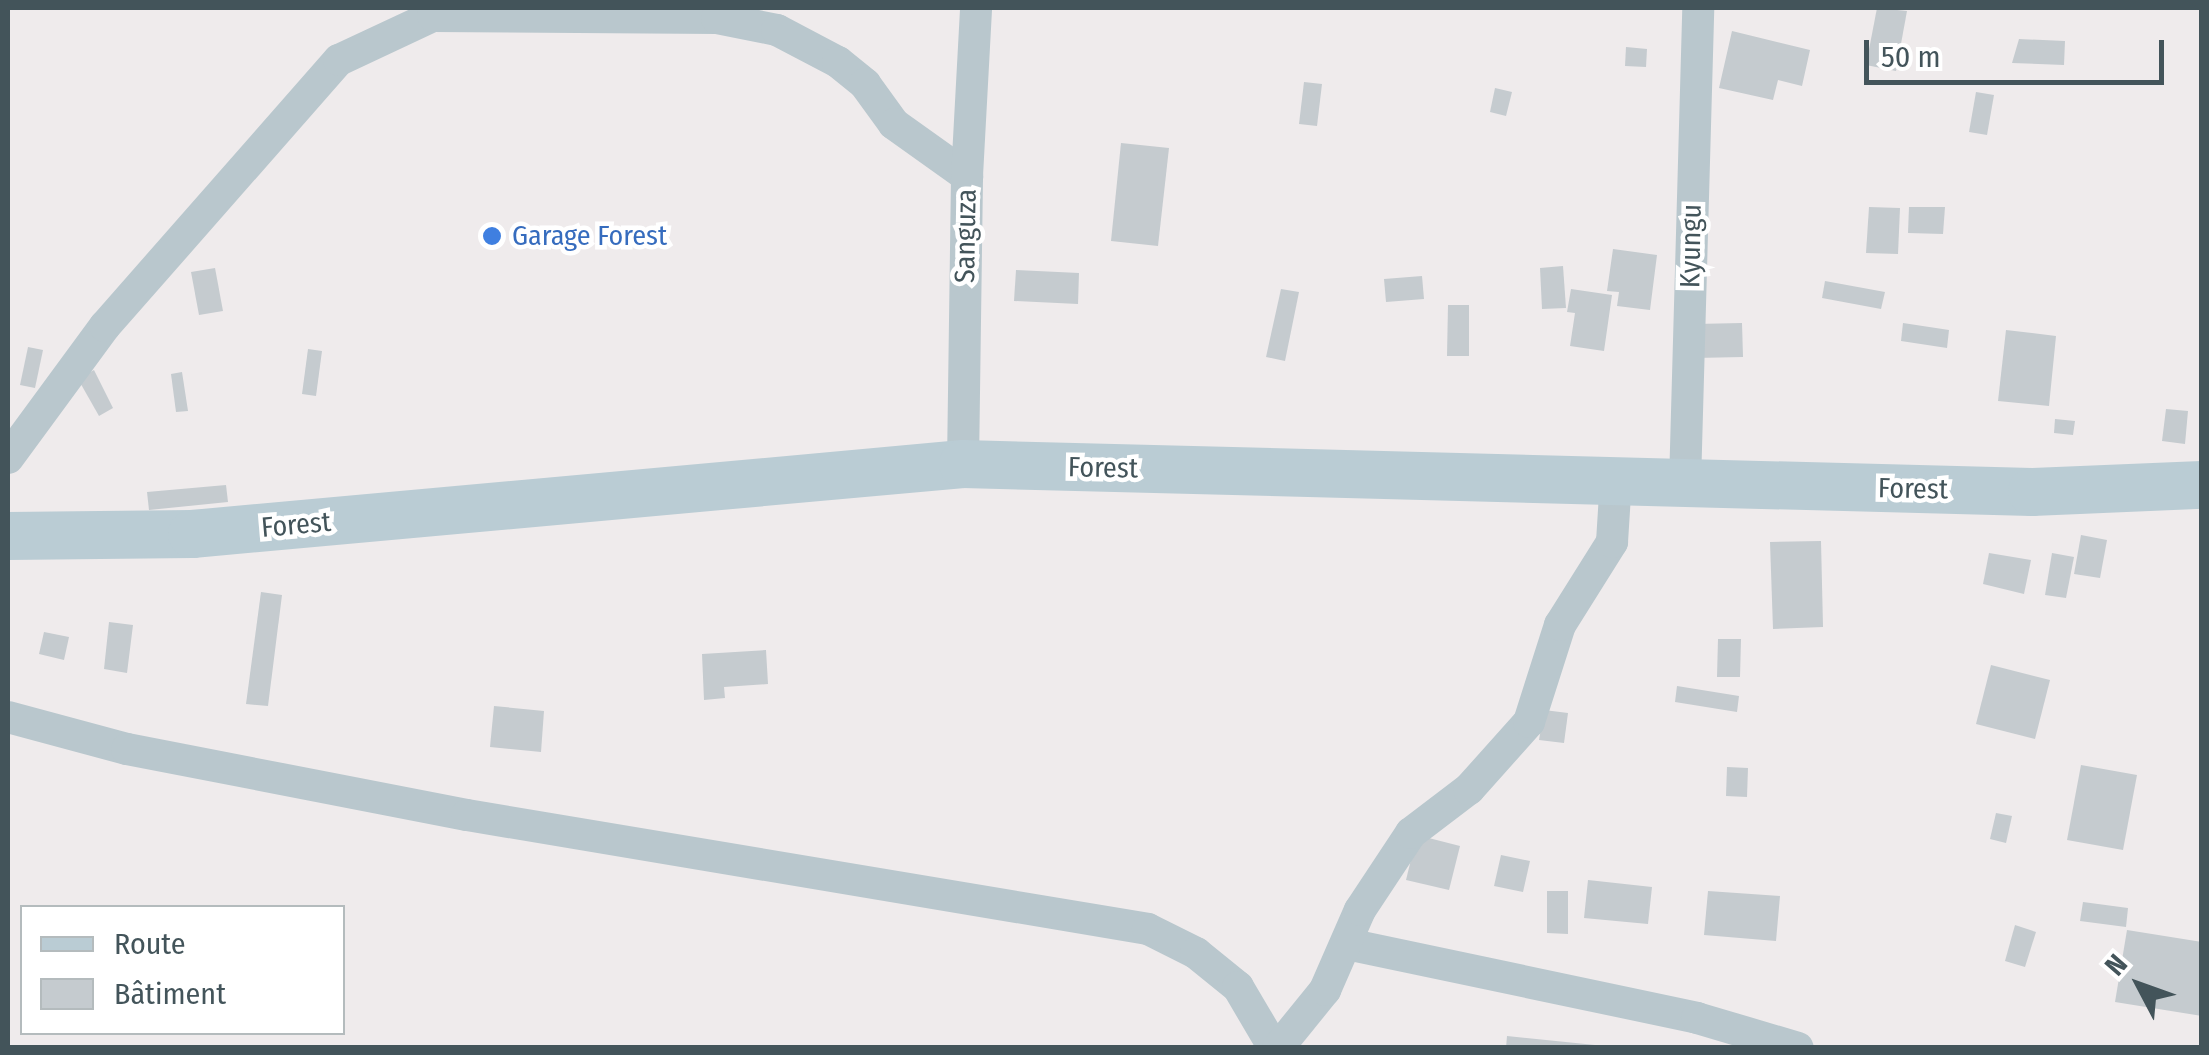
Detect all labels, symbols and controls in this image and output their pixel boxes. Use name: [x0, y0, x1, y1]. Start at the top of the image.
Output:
scale bar: [1869, 20, 2169, 82]
text: 50 m: [1881, 39, 1941, 75]
street label: Sanguza: [948, 189, 984, 283]
street label: Kyungu: [1673, 204, 1709, 288]
place label: Garage Forest: [512, 219, 667, 253]
marker: Garage Forest: [481, 225, 503, 247]
street label: Forest: [1068, 451, 1138, 485]
street label: Forest: [1878, 472, 1948, 506]
street label: Forest: [260, 505, 332, 545]
legend: [20, 905, 345, 1035]
text: Route: [114, 926, 186, 962]
north arrow: [2089, 935, 2189, 1035]
text: N: [2098, 948, 2134, 982]
text: Bâtiment: [114, 976, 226, 1012]

